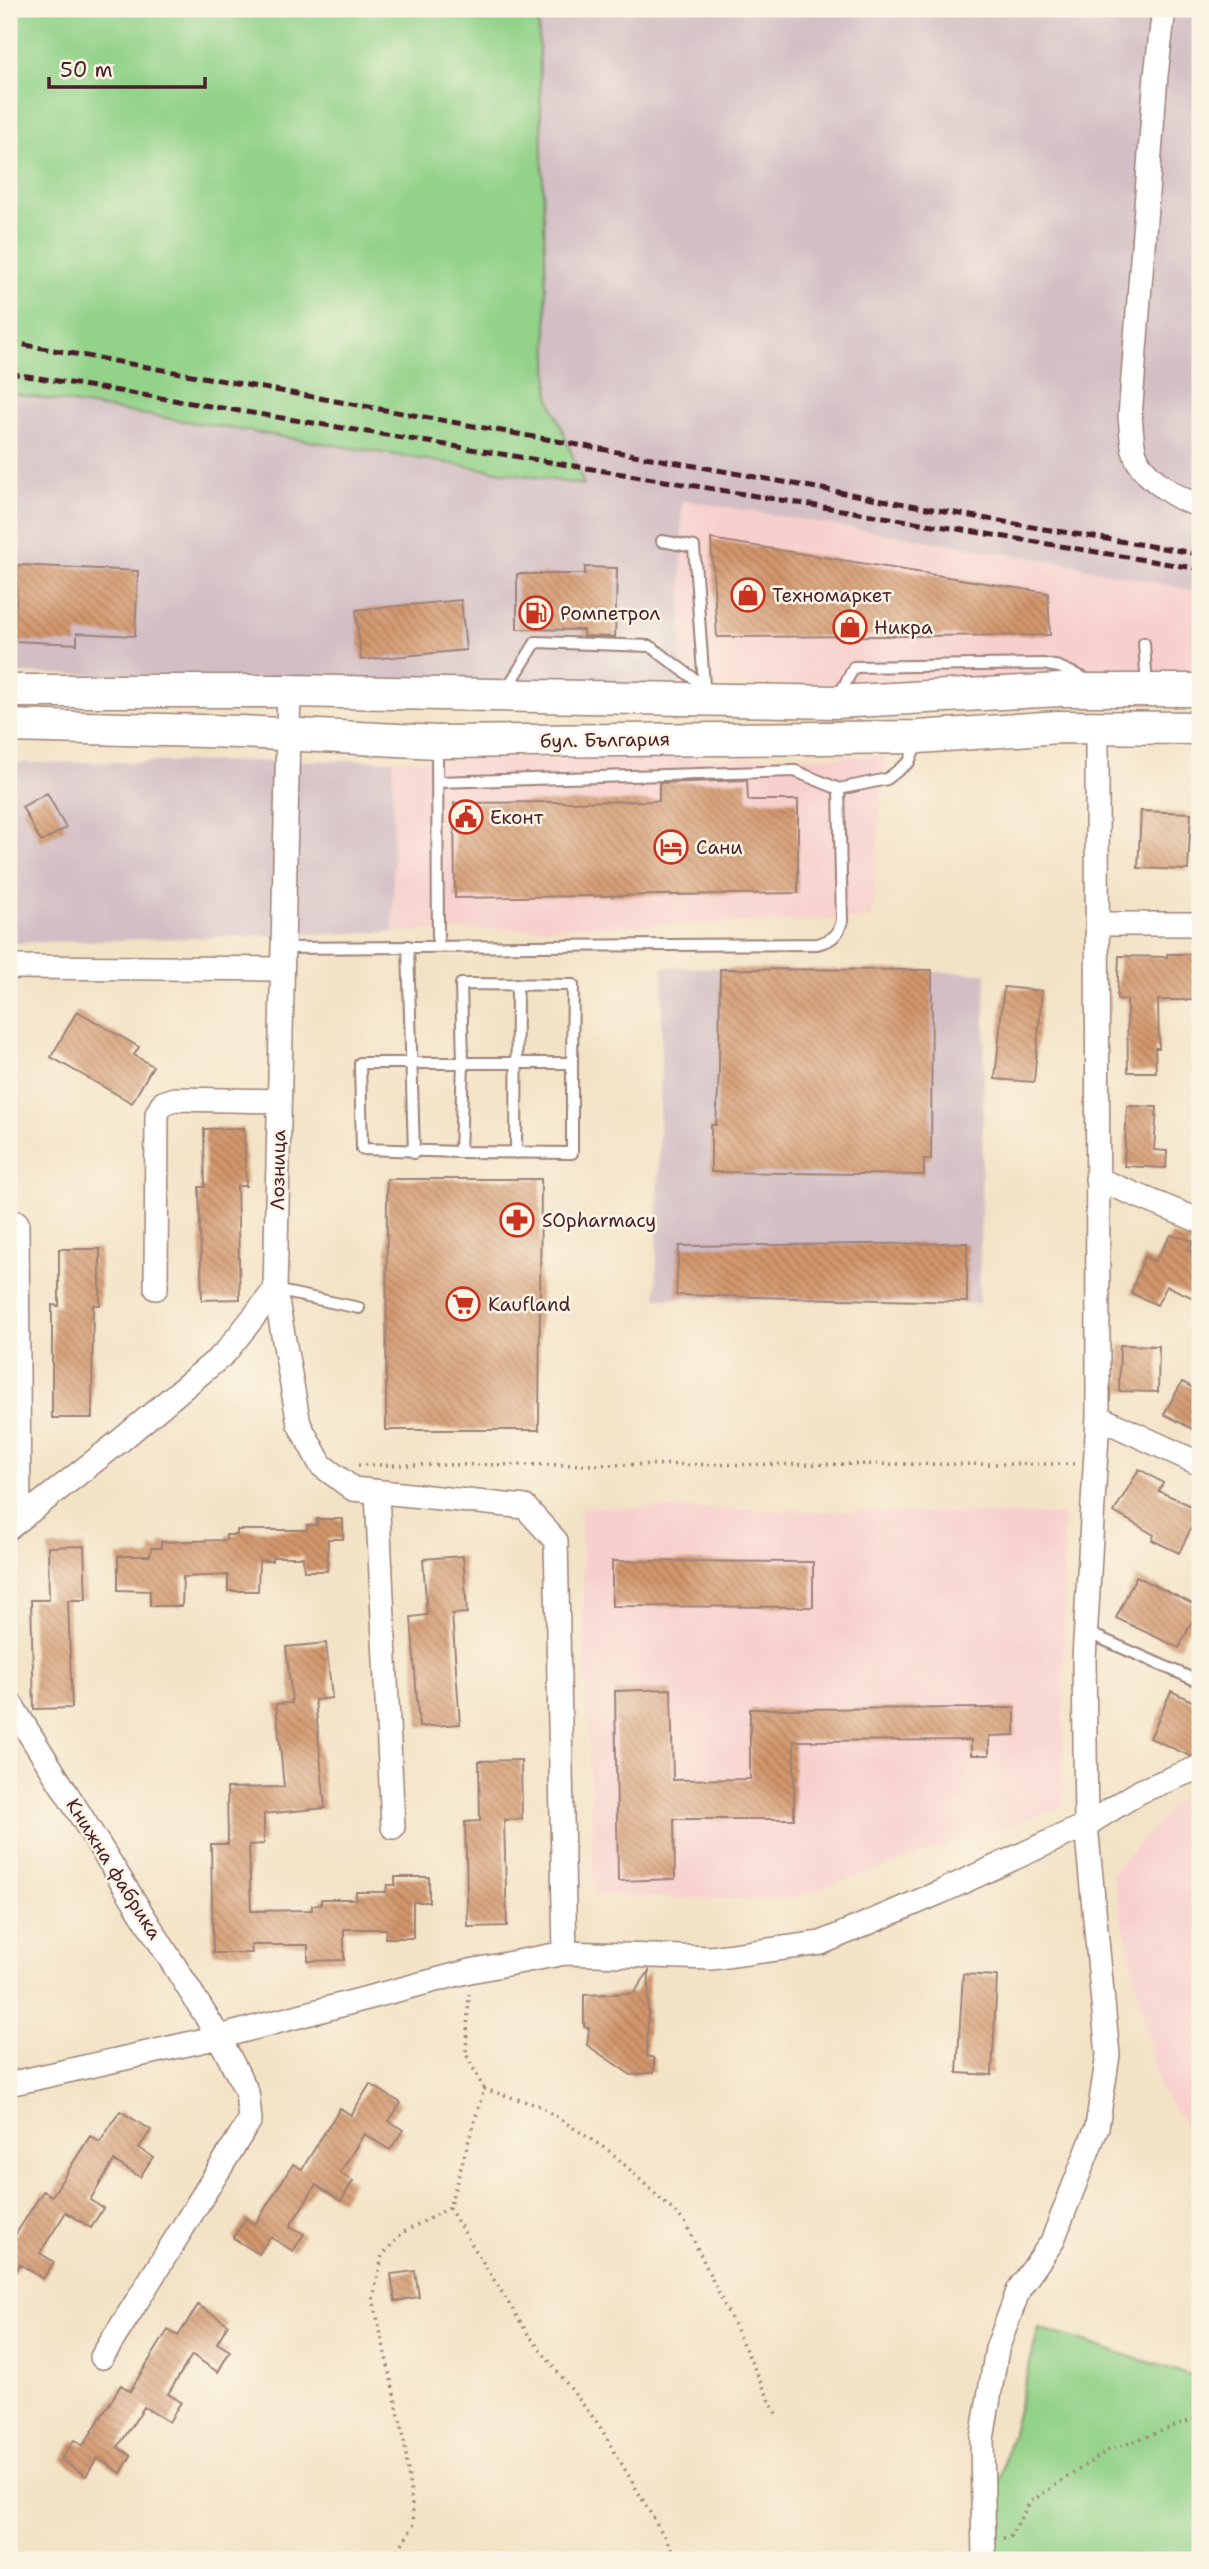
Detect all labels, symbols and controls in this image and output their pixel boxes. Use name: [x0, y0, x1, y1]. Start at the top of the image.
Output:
scale bar: [49, 46, 205, 90]
text: 50 m: [60, 56, 113, 84]
shop icon: Техномаркет: [729, 576, 767, 614]
place label: Техномаркет: [772, 583, 892, 608]
fuel station icon: Ромпетрол: [517, 594, 555, 632]
place label: Ромпетрол: [560, 601, 661, 626]
shop icon: Никра: [831, 608, 869, 646]
place label: Никра: [874, 615, 933, 640]
street label: бул. България: [540, 726, 670, 754]
public building icon: Еконт: [447, 798, 485, 836]
place label: Еконт: [490, 805, 544, 830]
hotel icon: Сани: [652, 828, 690, 866]
place label: Сани: [696, 835, 743, 860]
street label: Лозница: [265, 1129, 291, 1210]
pharmacy icon: SOpharmacy: [498, 1201, 536, 1239]
place label: SOpharmacy: [542, 1208, 656, 1233]
supermarket icon: Kaufland: [444, 1285, 482, 1323]
place label: Kaufland: [488, 1292, 571, 1317]
street label: Книжна фабрика: [61, 1794, 168, 1944]

